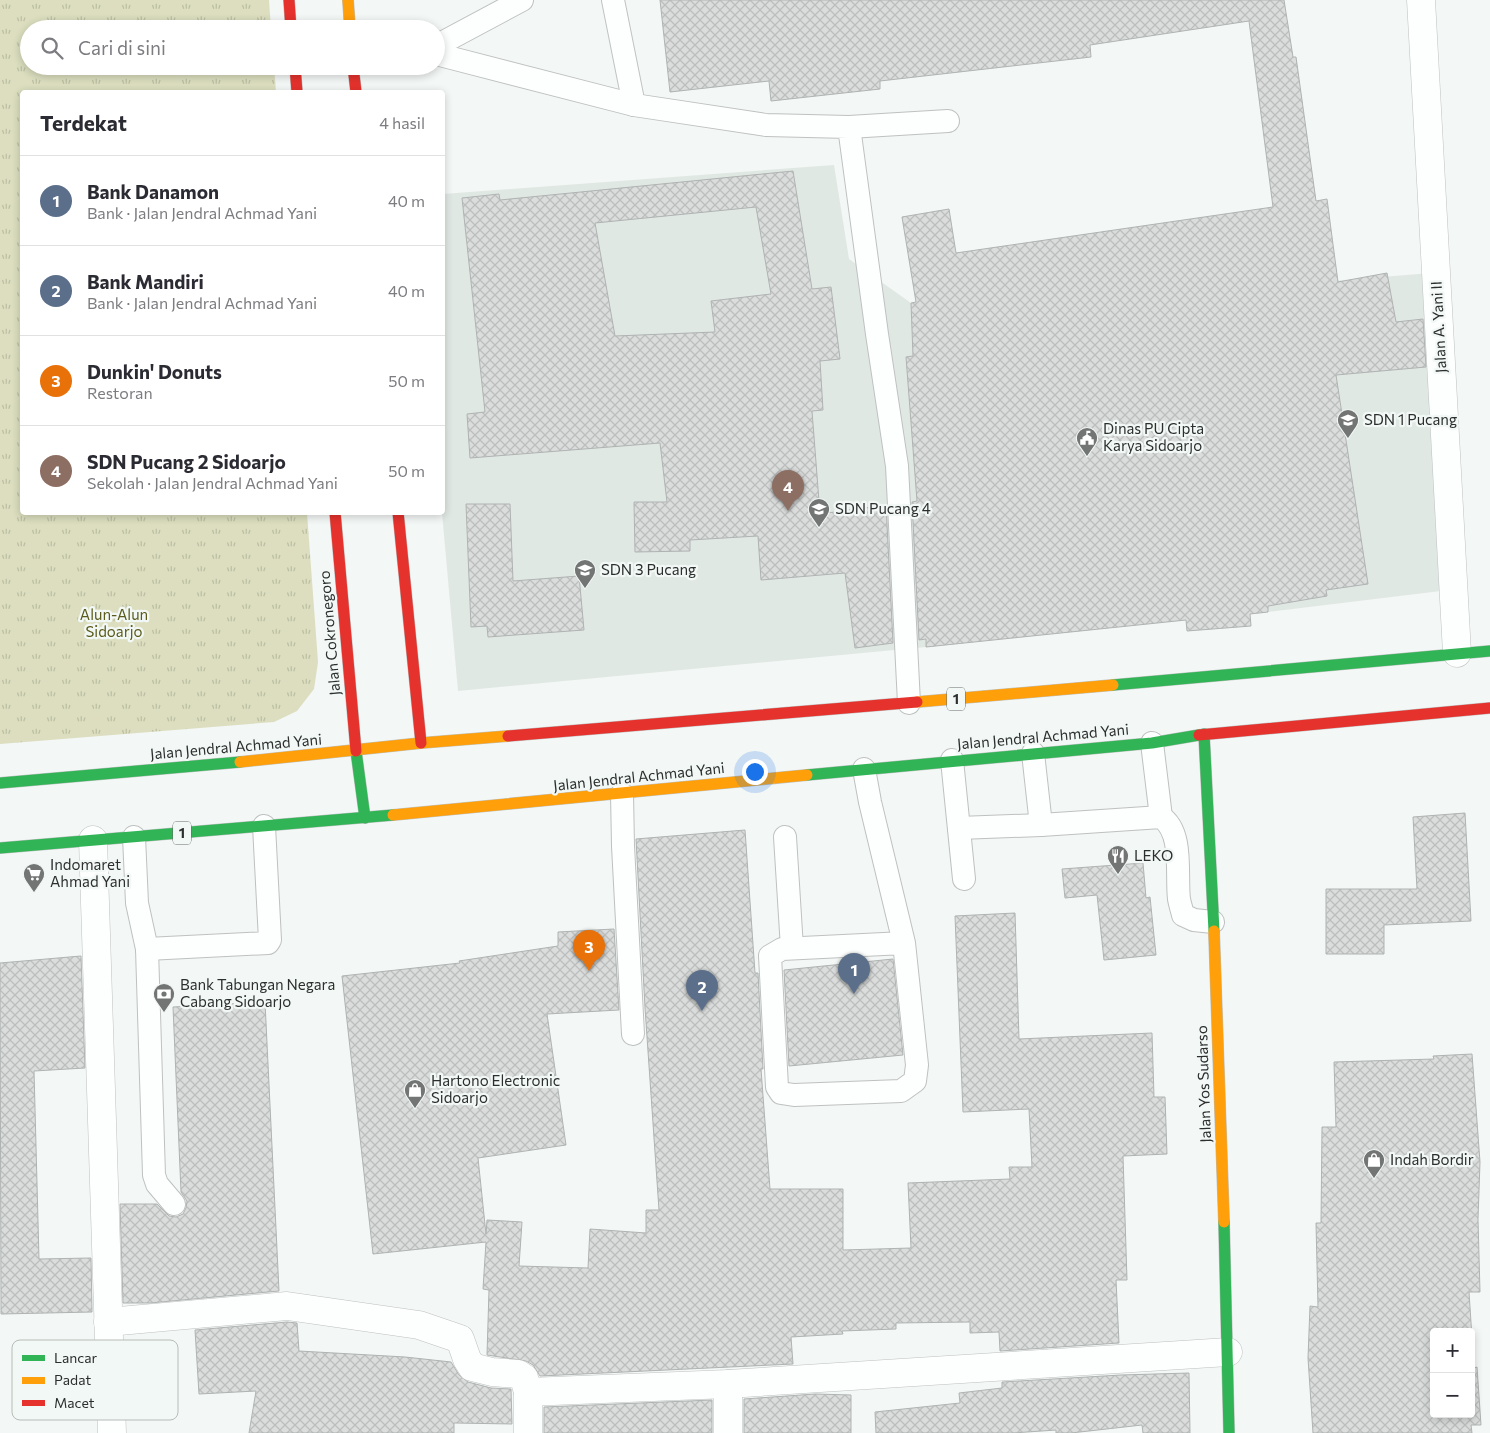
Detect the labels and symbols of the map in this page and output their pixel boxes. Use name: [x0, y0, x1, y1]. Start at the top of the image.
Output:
street label: Jalan A. Yani II: [1427, 281, 1449, 373]
school or university icon: SDN 1 Pucang: [1336, 408, 1360, 439]
place label: SDN 1 Pucang: [1364, 410, 1457, 428]
place label: Dinas PU Cipta Karya Sidoarjo: [1103, 419, 1204, 454]
public building icon: Dinas PU Cipta Karya Sidoarjo: [1075, 426, 1099, 457]
pin: 4: [772, 470, 804, 511]
school or university icon: SDN Pucang 4: [807, 497, 831, 528]
place label: SDN Pucang 4: [835, 499, 931, 517]
school or university icon: SDN 3 Pucang: [573, 558, 597, 589]
place label: SDN 3 Pucang: [601, 560, 696, 578]
street label: Jalan Cokronegoro: [315, 570, 343, 696]
park label: Alun-Alun Sidoarjo: [80, 605, 148, 640]
road number: 1: [947, 688, 965, 711]
street label: Jalan Jendral Achmad Yani: [956, 720, 1130, 752]
street label: Jalan Jendral Achmad Yani: [149, 730, 323, 762]
street label: Jalan Jendral Achmad Yani: [552, 758, 726, 794]
your location: [742, 759, 768, 785]
road number: 1: [173, 821, 191, 844]
restaurant icon: LEKO: [1106, 844, 1130, 875]
place label: LEKO: [1134, 846, 1173, 864]
place label: Indomaret Ahmad Yani: [50, 855, 130, 890]
supermarket icon: Indomaret Ahmad Yani: [22, 862, 46, 893]
pin: 3: [573, 930, 605, 971]
pin: 1: [838, 953, 870, 994]
pin: 2: [686, 970, 718, 1011]
place label: Bank Tabungan Negara Cabang Sidoarjo: [180, 975, 335, 1010]
bank icon: Bank Tabungan Negara Cabang Sidoarjo: [152, 982, 176, 1013]
street label: Jalan Yos Sudarso: [1192, 1025, 1214, 1143]
place label: Hartono Electronic Sidoarjo: [431, 1071, 560, 1106]
shop icon: Hartono Electronic Sidoarjo: [403, 1078, 427, 1109]
shop icon: Indah Bordir: [1362, 1148, 1386, 1179]
place label: Indah Bordir: [1390, 1150, 1474, 1168]
legend: [12, 1340, 178, 1420]
text: Lancar: [54, 1349, 98, 1366]
text: Padat: [54, 1371, 92, 1388]
text: Macet: [54, 1394, 95, 1411]

